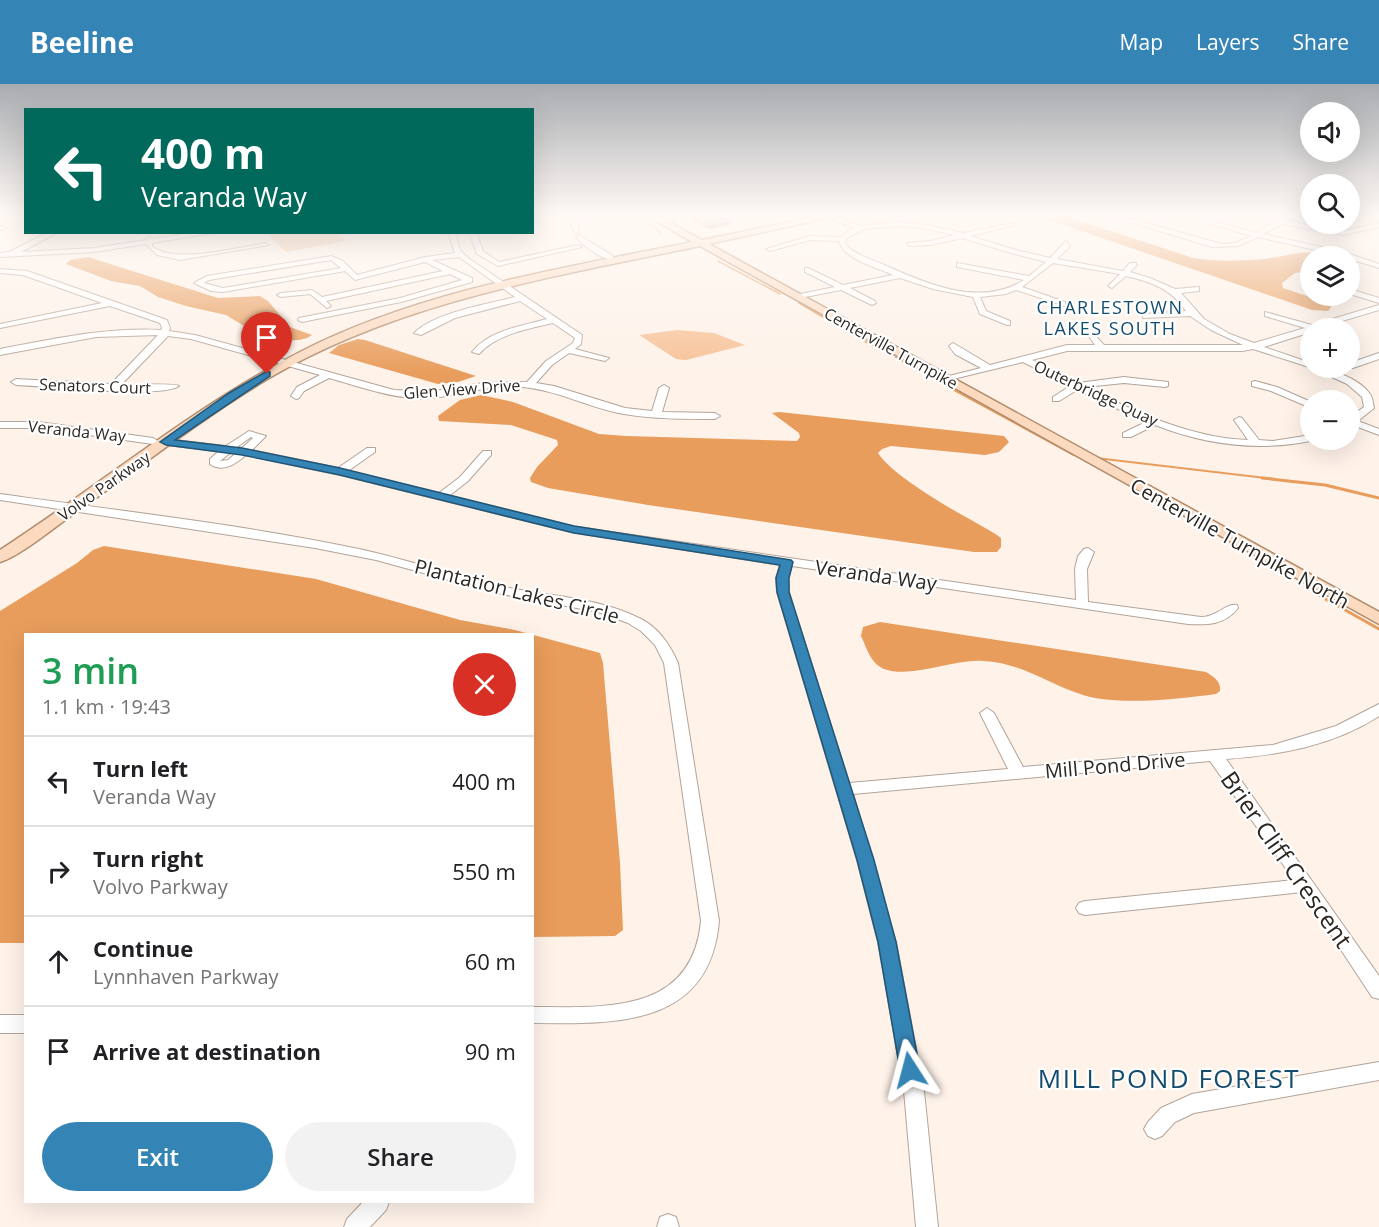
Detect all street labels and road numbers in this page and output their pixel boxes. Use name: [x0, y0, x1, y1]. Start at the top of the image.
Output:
street label: Centerville Turnpike: [820, 302, 962, 394]
street label: Outerbridge Quay: [1030, 355, 1163, 432]
street label: Senators Court: [39, 373, 152, 399]
street label: Glen View Drive: [403, 374, 521, 404]
street label: Veranda Way: [27, 415, 128, 447]
street label: Volvo Parkway: [54, 446, 155, 526]
street label: Centerville Turnpike North: [1126, 471, 1354, 615]
street label: Plantation Lakes Circle: [412, 552, 622, 630]
street label: Veranda Way: [813, 553, 940, 597]
street label: Mill Pond Drive: [1044, 745, 1186, 785]
street label: Brier Cliff Crescent: [1214, 764, 1360, 954]

